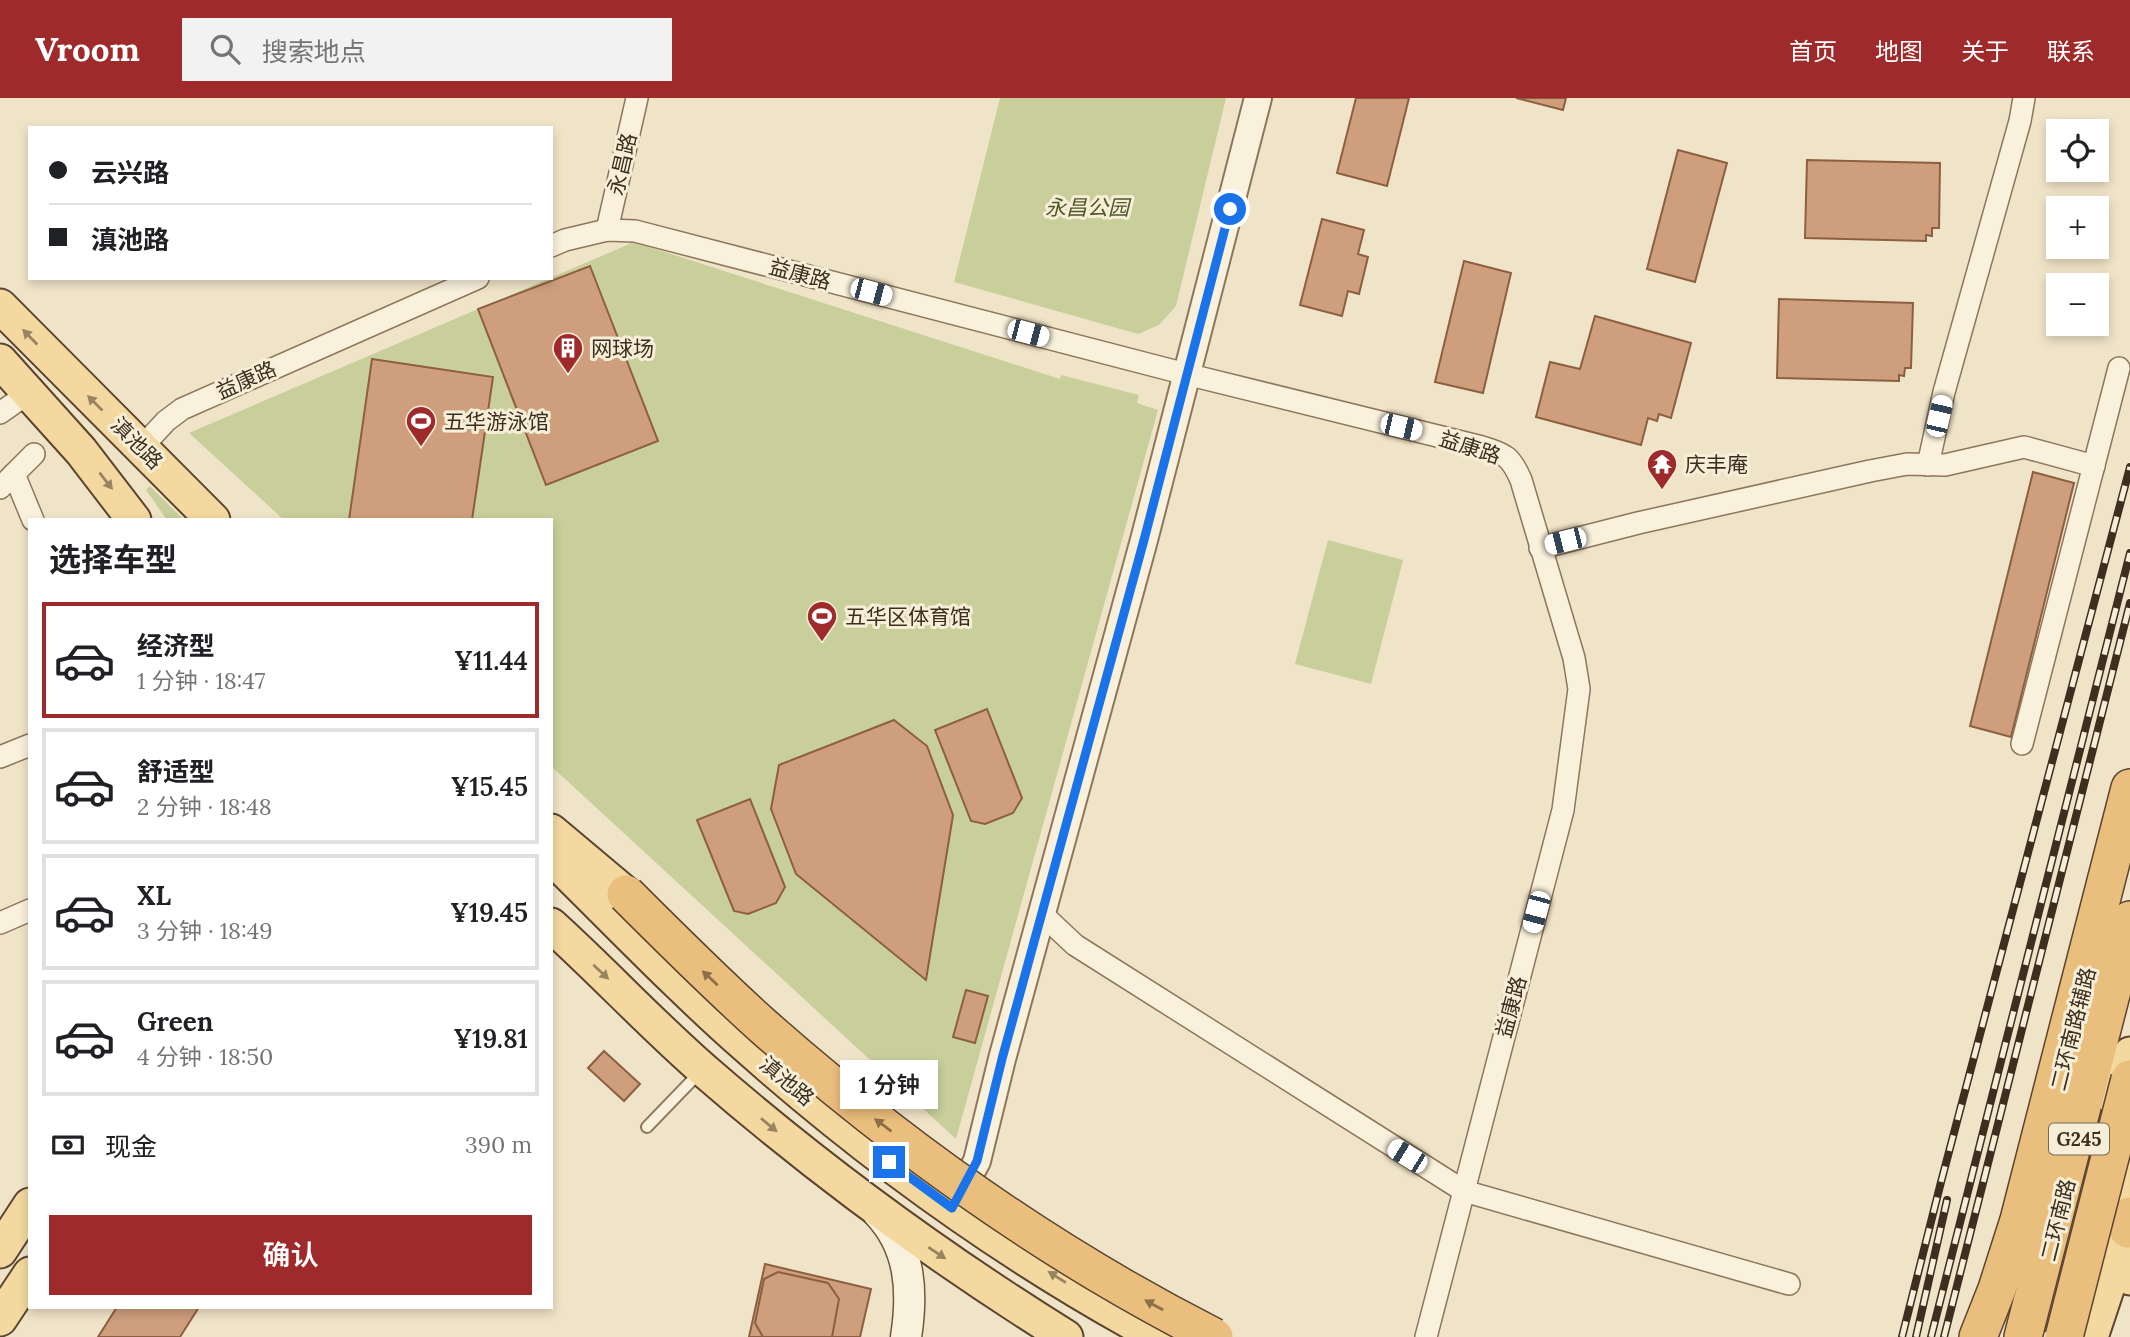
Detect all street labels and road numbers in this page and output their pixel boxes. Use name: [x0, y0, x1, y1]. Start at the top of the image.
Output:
street label: 永昌路: [602, 130, 642, 198]
street label: 益康路: [766, 253, 834, 295]
street label: 益康路: [212, 355, 280, 405]
street label: 滇池路: [105, 411, 169, 475]
street label: 益康路: [1436, 424, 1504, 470]
street label: 二环南路辅路: [2045, 965, 2101, 1093]
street label: 益康路: [1490, 973, 1532, 1041]
street label: 滇池路: [754, 1050, 820, 1112]
road number: G245: [2049, 1124, 2109, 1154]
street label: 二环南路: [2035, 1176, 2081, 1264]

